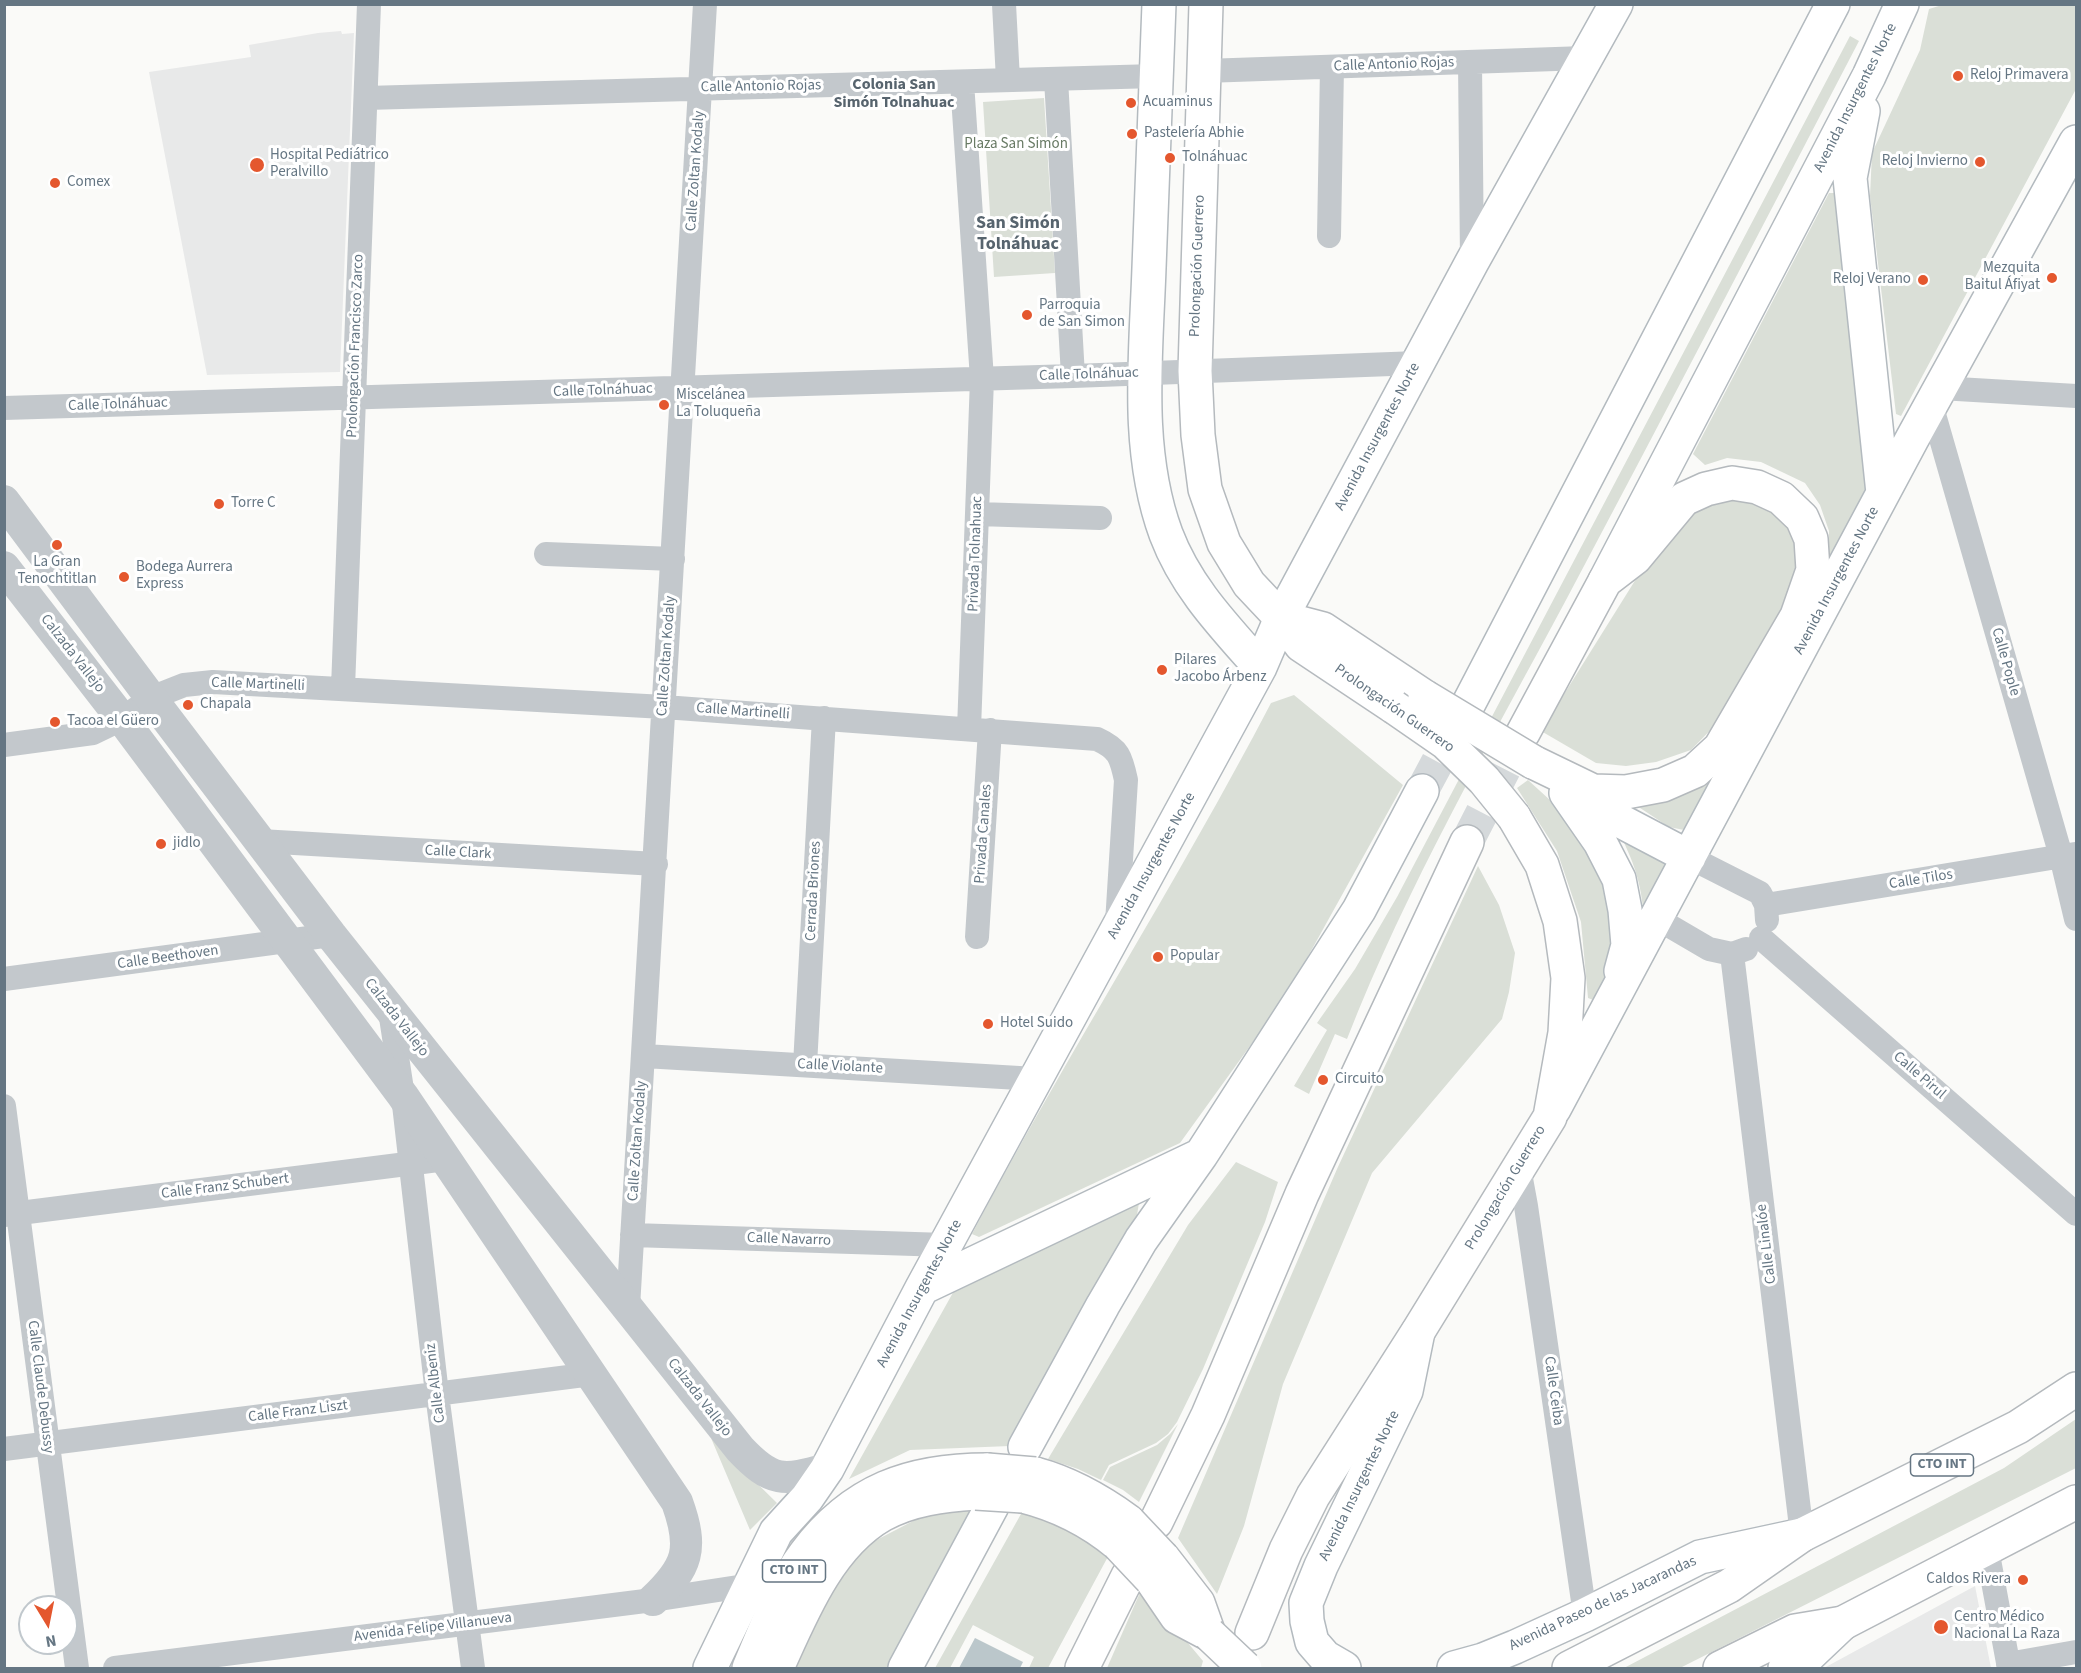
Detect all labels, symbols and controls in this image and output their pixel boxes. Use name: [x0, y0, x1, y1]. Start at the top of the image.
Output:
street label: Avenida Insurgentes Norte: [1811, 21, 1901, 175]
street label: Calle Antonio Rojas: [1333, 54, 1455, 76]
place label: Reloj Primavera: [1970, 67, 2069, 85]
marker: Reloj Primavera: [1951, 69, 1965, 83]
district label: Colonia San Simón Tolnahuac: [833, 75, 955, 113]
street label: Calle Antonio Rojas: [701, 77, 821, 97]
place label: Acuaminus: [1143, 94, 1212, 112]
marker: Acuaminus: [1124, 96, 1138, 110]
street label: Calle Zoltan Kodaly: [683, 110, 709, 232]
place label: Pastelería Abhie: [1144, 125, 1244, 143]
marker: Pastelería Abhie: [1125, 127, 1139, 141]
park label: Plaza San Simón: [964, 136, 1068, 154]
place label: Hospital Pediátrico Peralvillo: [270, 147, 389, 182]
place label: Tolnáhuac: [1182, 149, 1247, 167]
marker: Tolnáhuac: [1163, 151, 1177, 165]
place label: Reloj Invierno: [1882, 153, 1968, 171]
marker: Reloj Invierno: [1973, 155, 1987, 169]
marker: Hospital Pediátrico Peralvillo: [248, 156, 266, 174]
place label: Comex: [67, 174, 110, 192]
marker: Comex: [48, 176, 62, 190]
street label: Prolongación Guerrero: [1187, 195, 1209, 337]
district label: San Simón Tolnáhuac: [976, 213, 1060, 256]
street label: Prolongación Francisco Zarco: [344, 254, 368, 438]
place label: Mezquita Baitul Áfiyat: [1965, 260, 2040, 295]
place label: Reloj Verano: [1833, 271, 1911, 289]
marker: Mezquita Baitul Áfiyat: [2045, 271, 2059, 285]
marker: Reloj Verano: [1916, 273, 1930, 287]
place label: Parroquia de San Simon: [1039, 297, 1125, 332]
marker: Parroquia de San Simon: [1020, 308, 1034, 322]
street label: Avenida Insurgentes Norte: [1331, 360, 1425, 514]
street label: Calle Tolnáhuac: [1039, 364, 1139, 386]
street label: Calle Tolnáhuac: [553, 380, 653, 402]
place label: Miscelánea La Toluqueña: [676, 387, 761, 422]
street label: Calle Tolnáhuac: [68, 394, 168, 416]
marker: Miscelánea La Toluqueña: [657, 398, 671, 412]
place label: Torre C: [231, 495, 275, 513]
street label: Privada Tolnahuac: [965, 496, 987, 612]
marker: Torre C: [212, 497, 226, 511]
street label: Avenida Insurgentes Norte: [1790, 504, 1884, 658]
marker: La Gran Tenochtitlan: [50, 538, 64, 552]
place label: La Gran Tenochtitlan: [17, 554, 97, 589]
place label: Bodega Aurrera Express: [136, 559, 233, 594]
marker: Bodega Aurrera Express: [117, 570, 131, 584]
street label: Calle Zoltan Kodaly: [654, 595, 680, 717]
street label: Calzada Vallejo: [36, 611, 108, 697]
street label: Calle Pople: [1987, 626, 2023, 698]
place label: Pilares Jacobo Árbenz: [1174, 652, 1267, 687]
street label: Prolongación Guerrero: [1331, 661, 1457, 757]
marker: Pilares Jacobo Árbenz: [1155, 663, 1169, 677]
street label: Calle Martinelli: [211, 674, 305, 696]
place label: Chapala: [200, 696, 251, 714]
marker: Chapala: [181, 698, 195, 712]
street label: Calle Martinelli: [696, 700, 790, 724]
place label: Tacoa el Güero: [67, 713, 159, 731]
marker: Tacoa el Güero: [48, 715, 62, 729]
street label: Privada Canales: [972, 784, 996, 884]
street label: Avenida Insurgentes Norte: [1104, 790, 1200, 942]
place label: jidlo: [173, 835, 201, 853]
marker: jidlo: [154, 837, 168, 851]
street label: Cerrada Briones: [802, 840, 826, 942]
street label: Calle Clark: [424, 842, 492, 864]
street label: Calle Tilos: [1888, 866, 1954, 894]
street label: Calle Beethoven: [116, 942, 220, 974]
place label: Popular: [1170, 948, 1219, 966]
marker: Popular: [1151, 950, 1165, 964]
street label: Calzada Vallejo: [360, 975, 432, 1061]
place label: Hotel Suido: [1000, 1015, 1073, 1033]
marker: Hotel Suido: [981, 1017, 995, 1031]
street label: Calle Pirul: [1889, 1048, 1949, 1104]
street label: Calle Violante: [797, 1056, 883, 1078]
place label: Circuito: [1335, 1071, 1384, 1089]
marker: Circuito: [1316, 1073, 1330, 1087]
street label: Calle Zoltan Kodaly: [625, 1080, 651, 1202]
street label: Prolongación Guerrero: [1462, 1122, 1550, 1254]
street label: Calle Franz Schubert: [160, 1170, 290, 1204]
street label: Calle Linalóe: [1753, 1203, 1781, 1285]
street label: Avenida Insurgentes Norte: [873, 1217, 967, 1371]
street label: Calle Navarro: [747, 1230, 831, 1250]
street label: Calle Claude Debussy: [23, 1320, 57, 1454]
street label: Calle Albeniz: [422, 1342, 450, 1424]
street label: Calzada Vallejo: [663, 1355, 735, 1441]
street label: Calle Ceiba: [1539, 1355, 1567, 1427]
street label: Calle Franz Liszt: [247, 1397, 349, 1427]
street label: Avenida Insurgentes Norte: [1316, 1408, 1404, 1564]
road number: CTO INT: [1910, 1454, 1974, 1476]
street label: Avenida Paseo de las Jacarandas: [1506, 1553, 1700, 1655]
road number: CTO INT: [762, 1560, 826, 1582]
place label: Caldos Rivera: [1926, 1571, 2011, 1589]
marker: Caldos Rivera: [2016, 1573, 2030, 1587]
north arrow: [18, 1595, 78, 1655]
street label: Avenida Felipe Villanueva: [353, 1609, 513, 1647]
place label: Centro Médico Nacional La Raza: [1954, 1609, 2060, 1644]
marker: Centro Médico Nacional La Raza: [1932, 1618, 1950, 1636]
text: N: [44, 1629, 58, 1653]

